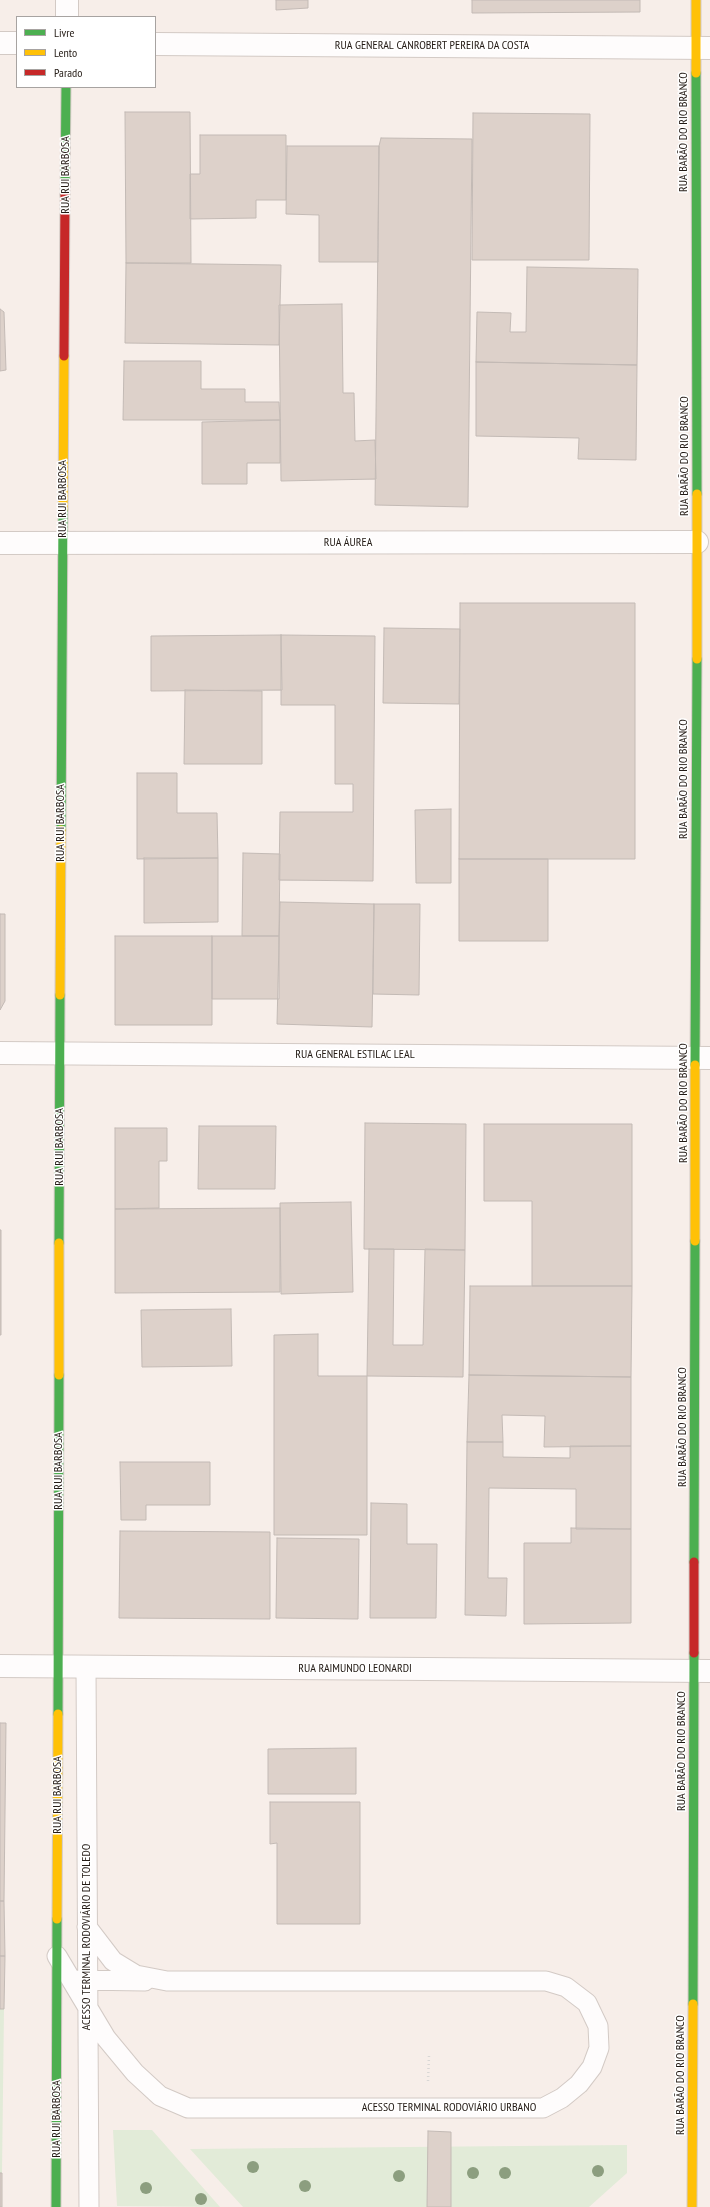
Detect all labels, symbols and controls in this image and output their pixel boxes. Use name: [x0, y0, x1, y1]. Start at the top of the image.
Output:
legend: [16, 16, 156, 88]
text: Livre: [54, 25, 74, 40]
street label: RUA GENERAL CANROBERT PEREIRA DA COSTA: [335, 39, 529, 53]
text: Lento: [54, 45, 77, 60]
text: Parado: [54, 65, 82, 80]
street label: RUA BARÃO DO RIO BRANCO: [677, 72, 691, 192]
street label: RUA RUI BARBOSA: [59, 136, 73, 214]
street label: RUA BARÃO DO RIO BRANCO: [678, 396, 692, 516]
street label: RUA RUI BARBOSA: [56, 460, 70, 538]
street label: RUA ÁUREA: [324, 536, 372, 550]
street label: RUA BARÃO DO RIO BRANCO: [677, 719, 691, 839]
street label: RUA RUI BARBOSA: [54, 784, 68, 862]
street label: RUA BARÃO DO RIO BRANCO: [677, 1043, 691, 1163]
street label: RUA GENERAL ESTILAC LEAL: [295, 1048, 415, 1062]
street label: RUA RUI BARBOSA: [53, 1108, 67, 1186]
street label: RUA BARÃO DO RIO BRANCO: [676, 1367, 690, 1487]
street label: RUA RUI BARBOSA: [52, 1432, 66, 1510]
street label: RUA RAIMUNDO LEONARDI: [298, 1662, 412, 1676]
street label: RUA BARÃO DO RIO BRANCO: [675, 1691, 689, 1811]
street label: RUA RUI BARBOSA: [51, 1756, 65, 1834]
street label: ACESSO TERMINAL RODOVIÁRIO DE TOLEDO: [80, 1844, 94, 2030]
street label: RUA BARÃO DO RIO BRANCO: [674, 2015, 688, 2135]
street label: RUA RUI BARBOSA: [50, 2080, 64, 2158]
street label: ACESSO TERMINAL RODOVIÁRIO URBANO: [362, 2101, 536, 2115]

